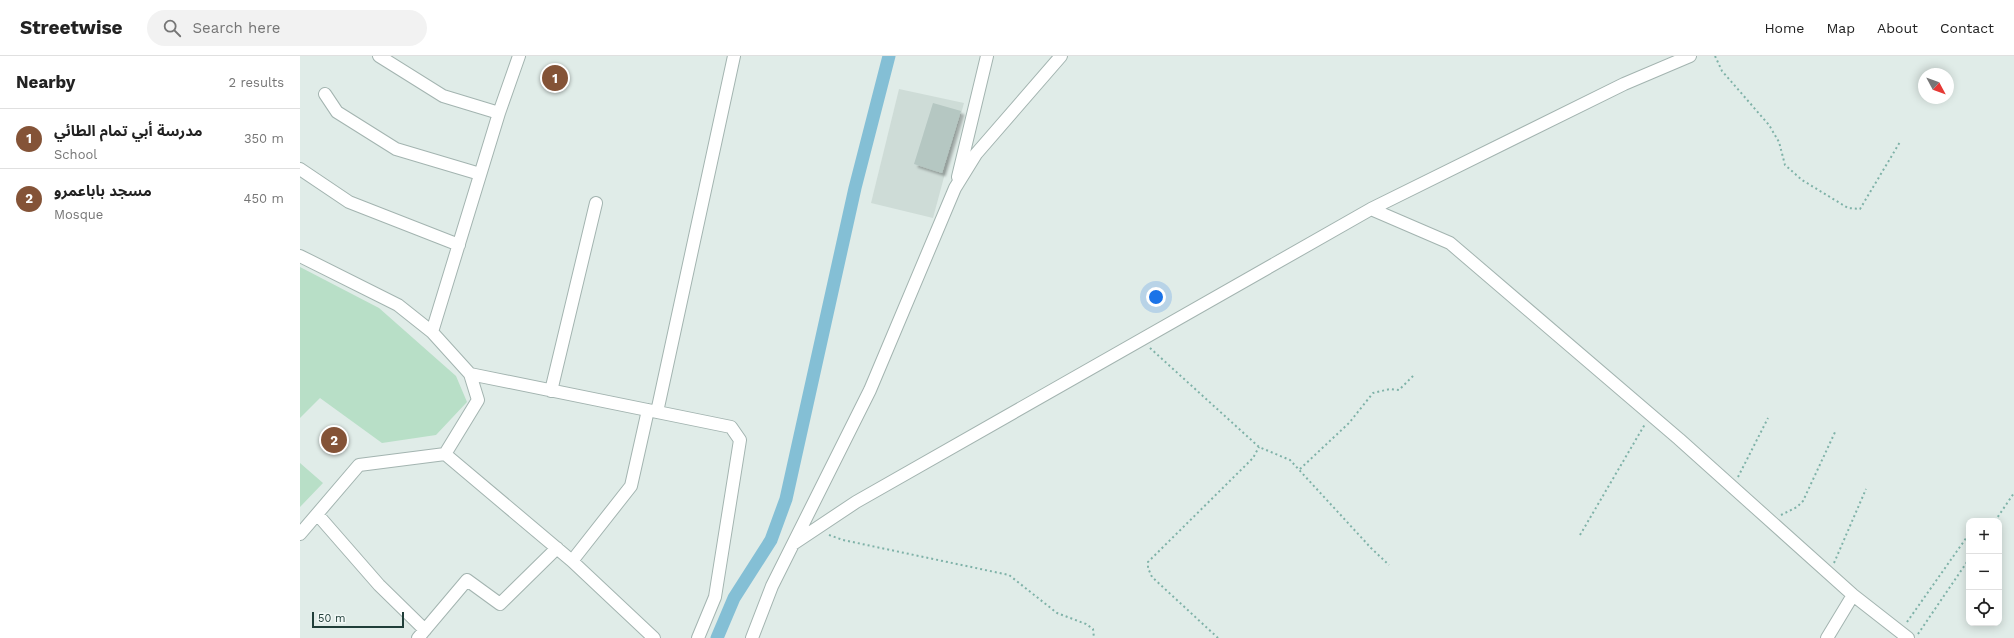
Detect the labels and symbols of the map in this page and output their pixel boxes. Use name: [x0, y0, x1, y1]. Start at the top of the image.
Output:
pin: 1: [542, 63, 568, 93]
north arrow: [1918, 68, 1954, 104]
your location: [1146, 287, 1166, 307]
pin: 2: [321, 425, 347, 455]
scale bar: [312, 610, 404, 629]

